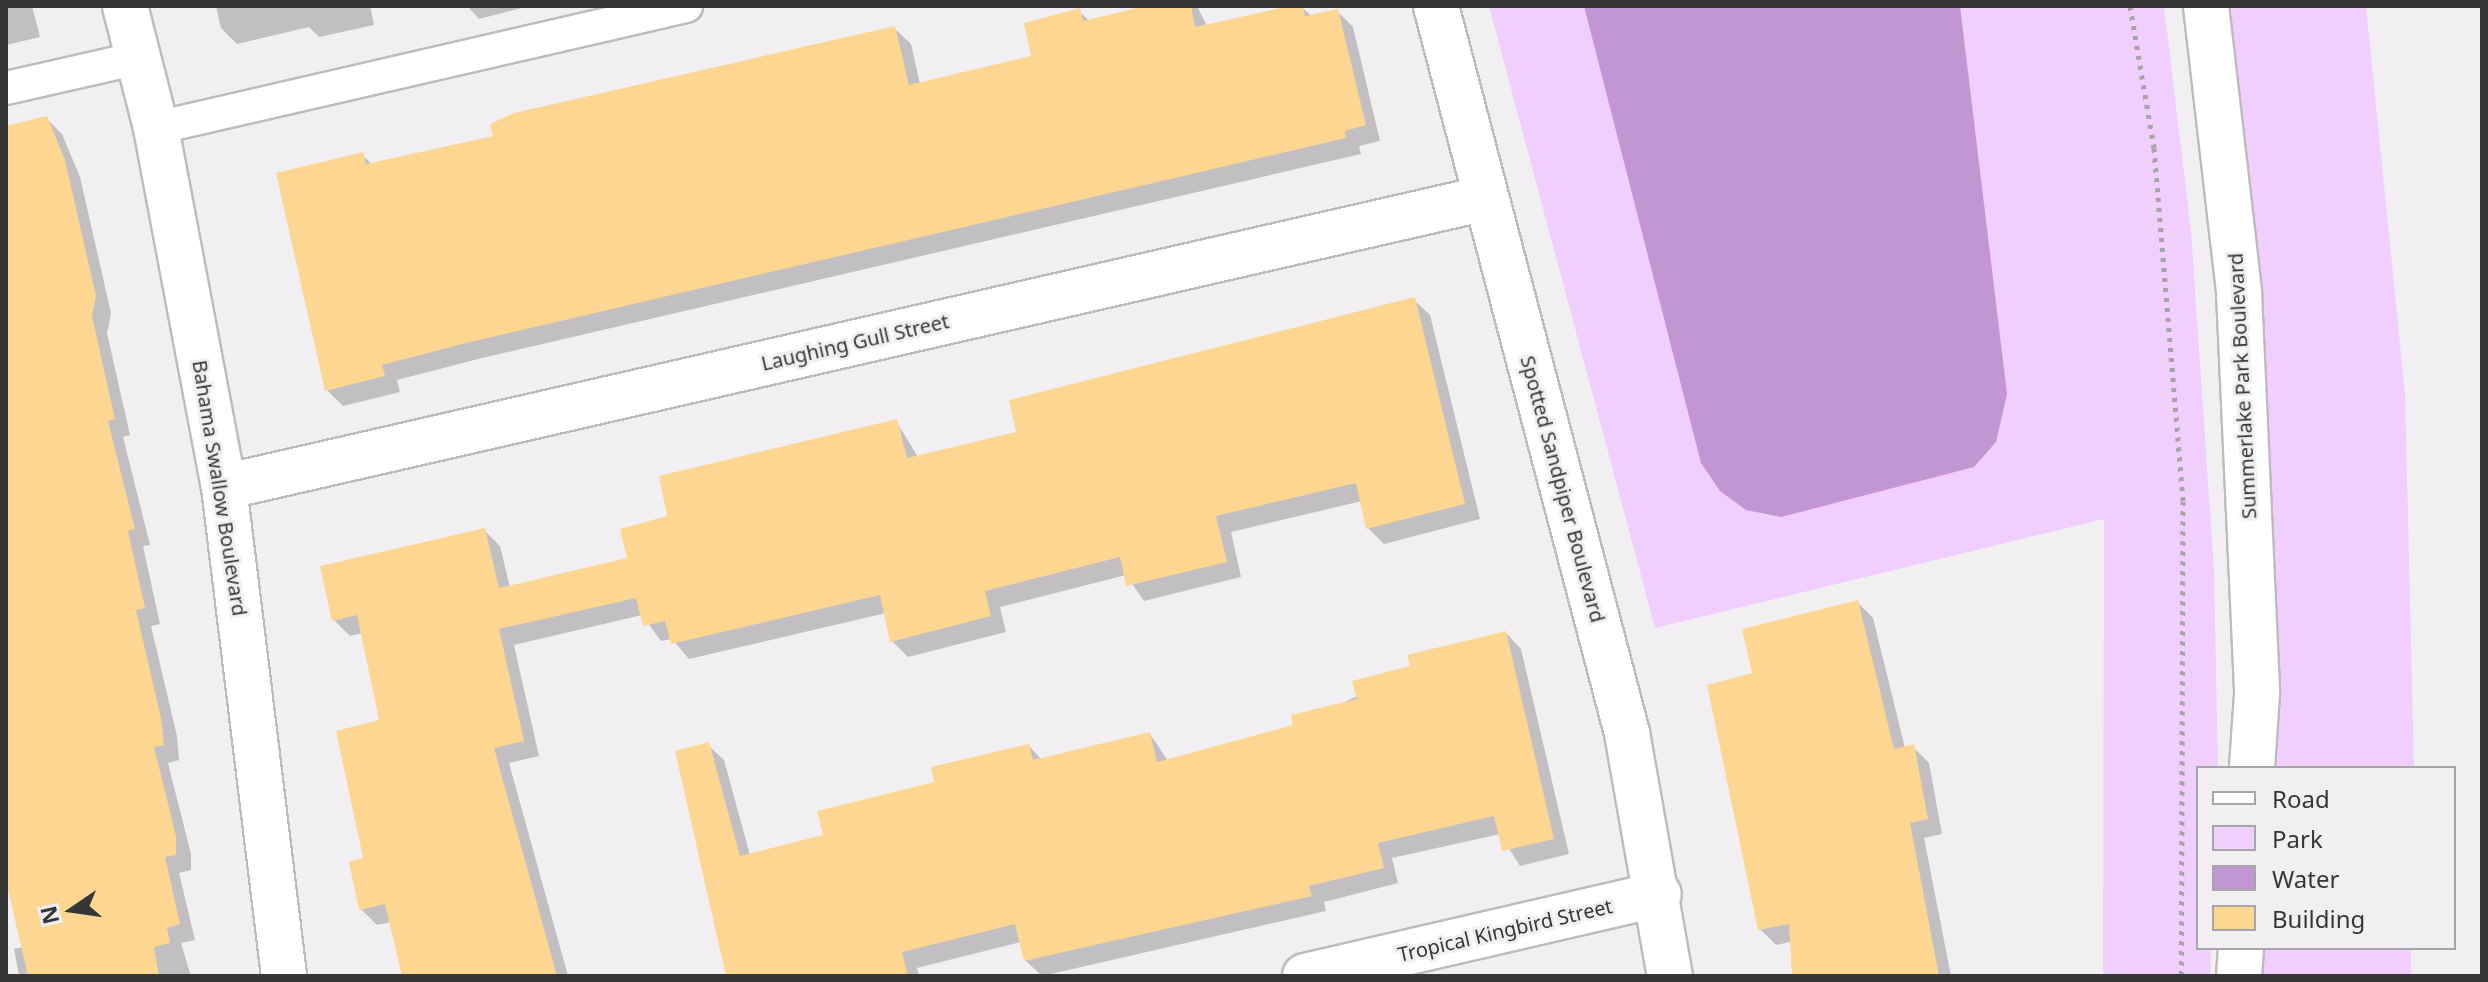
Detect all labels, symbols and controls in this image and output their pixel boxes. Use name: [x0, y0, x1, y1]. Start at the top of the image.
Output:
street label: Summerlake Park Boulevard: [2223, 252, 2261, 520]
street label: Laughing Gull Street: [759, 309, 951, 375]
street label: Spotted Sandpiper Boulevard: [1516, 353, 1610, 625]
street label: Bahama Swallow Boulevard: [188, 358, 252, 618]
legend: [2196, 766, 2456, 950]
text: Road: [2272, 782, 2330, 815]
text: Park: [2272, 822, 2323, 855]
text: Water: [2272, 862, 2339, 895]
north arrow: [32, 870, 112, 950]
street label: Tropical Kingbird Street: [1395, 894, 1615, 966]
text: Building: [2272, 902, 2365, 935]
text: N: [32, 903, 65, 927]

